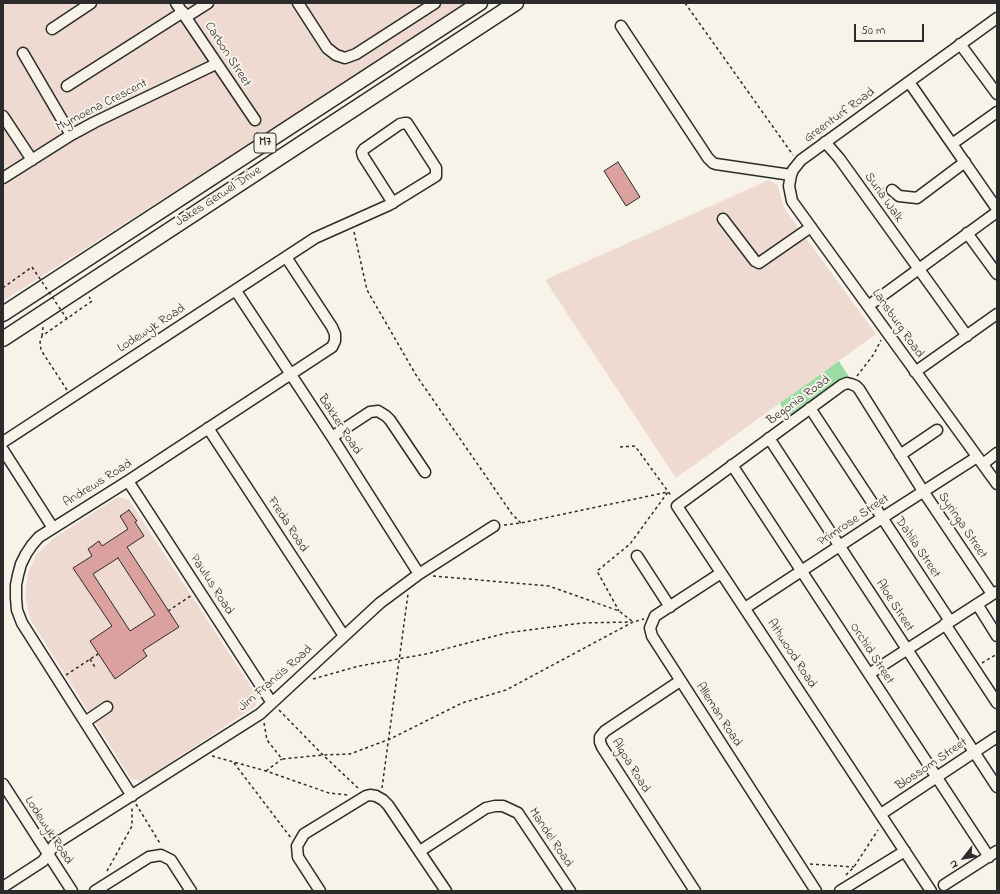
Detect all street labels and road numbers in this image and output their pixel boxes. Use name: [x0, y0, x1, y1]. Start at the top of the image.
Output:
street label: Carbon Street: [200, 20, 254, 90]
street label: Mymoena Crescent: [54, 76, 150, 136]
street label: Greenturf Road: [802, 85, 878, 147]
road number: M7: [254, 133, 276, 153]
street label: Jakes Gerwel Drive: [173, 163, 265, 231]
street label: Suria Walk: [860, 170, 906, 226]
street label: Lansburg Road: [868, 287, 926, 361]
street label: Lodewyk Road: [115, 301, 189, 357]
street label: Begonia Road: [764, 373, 834, 429]
street label: Bakker Road: [314, 392, 364, 458]
street label: Andrews Road: [61, 457, 135, 511]
street label: Syringa Street: [934, 490, 990, 562]
street label: Primrose Street: [815, 491, 893, 551]
street label: Freda Road: [263, 494, 311, 556]
street label: Dahlia Street: [891, 515, 943, 581]
street label: Paulus Road: [186, 552, 236, 618]
street label: Aloe Street: [871, 577, 917, 635]
street label: Athwood Road: [763, 616, 819, 692]
street label: Orchid Street: [845, 620, 897, 688]
street label: Jim Francis Road: [236, 643, 316, 715]
street label: Alleman Road: [692, 680, 744, 750]
street label: Blossom Street: [893, 735, 971, 795]
street label: Algoa Road: [607, 736, 653, 796]
street label: Lodewyk Road: [20, 794, 76, 868]
street label: Mandel Road: [524, 805, 576, 871]

